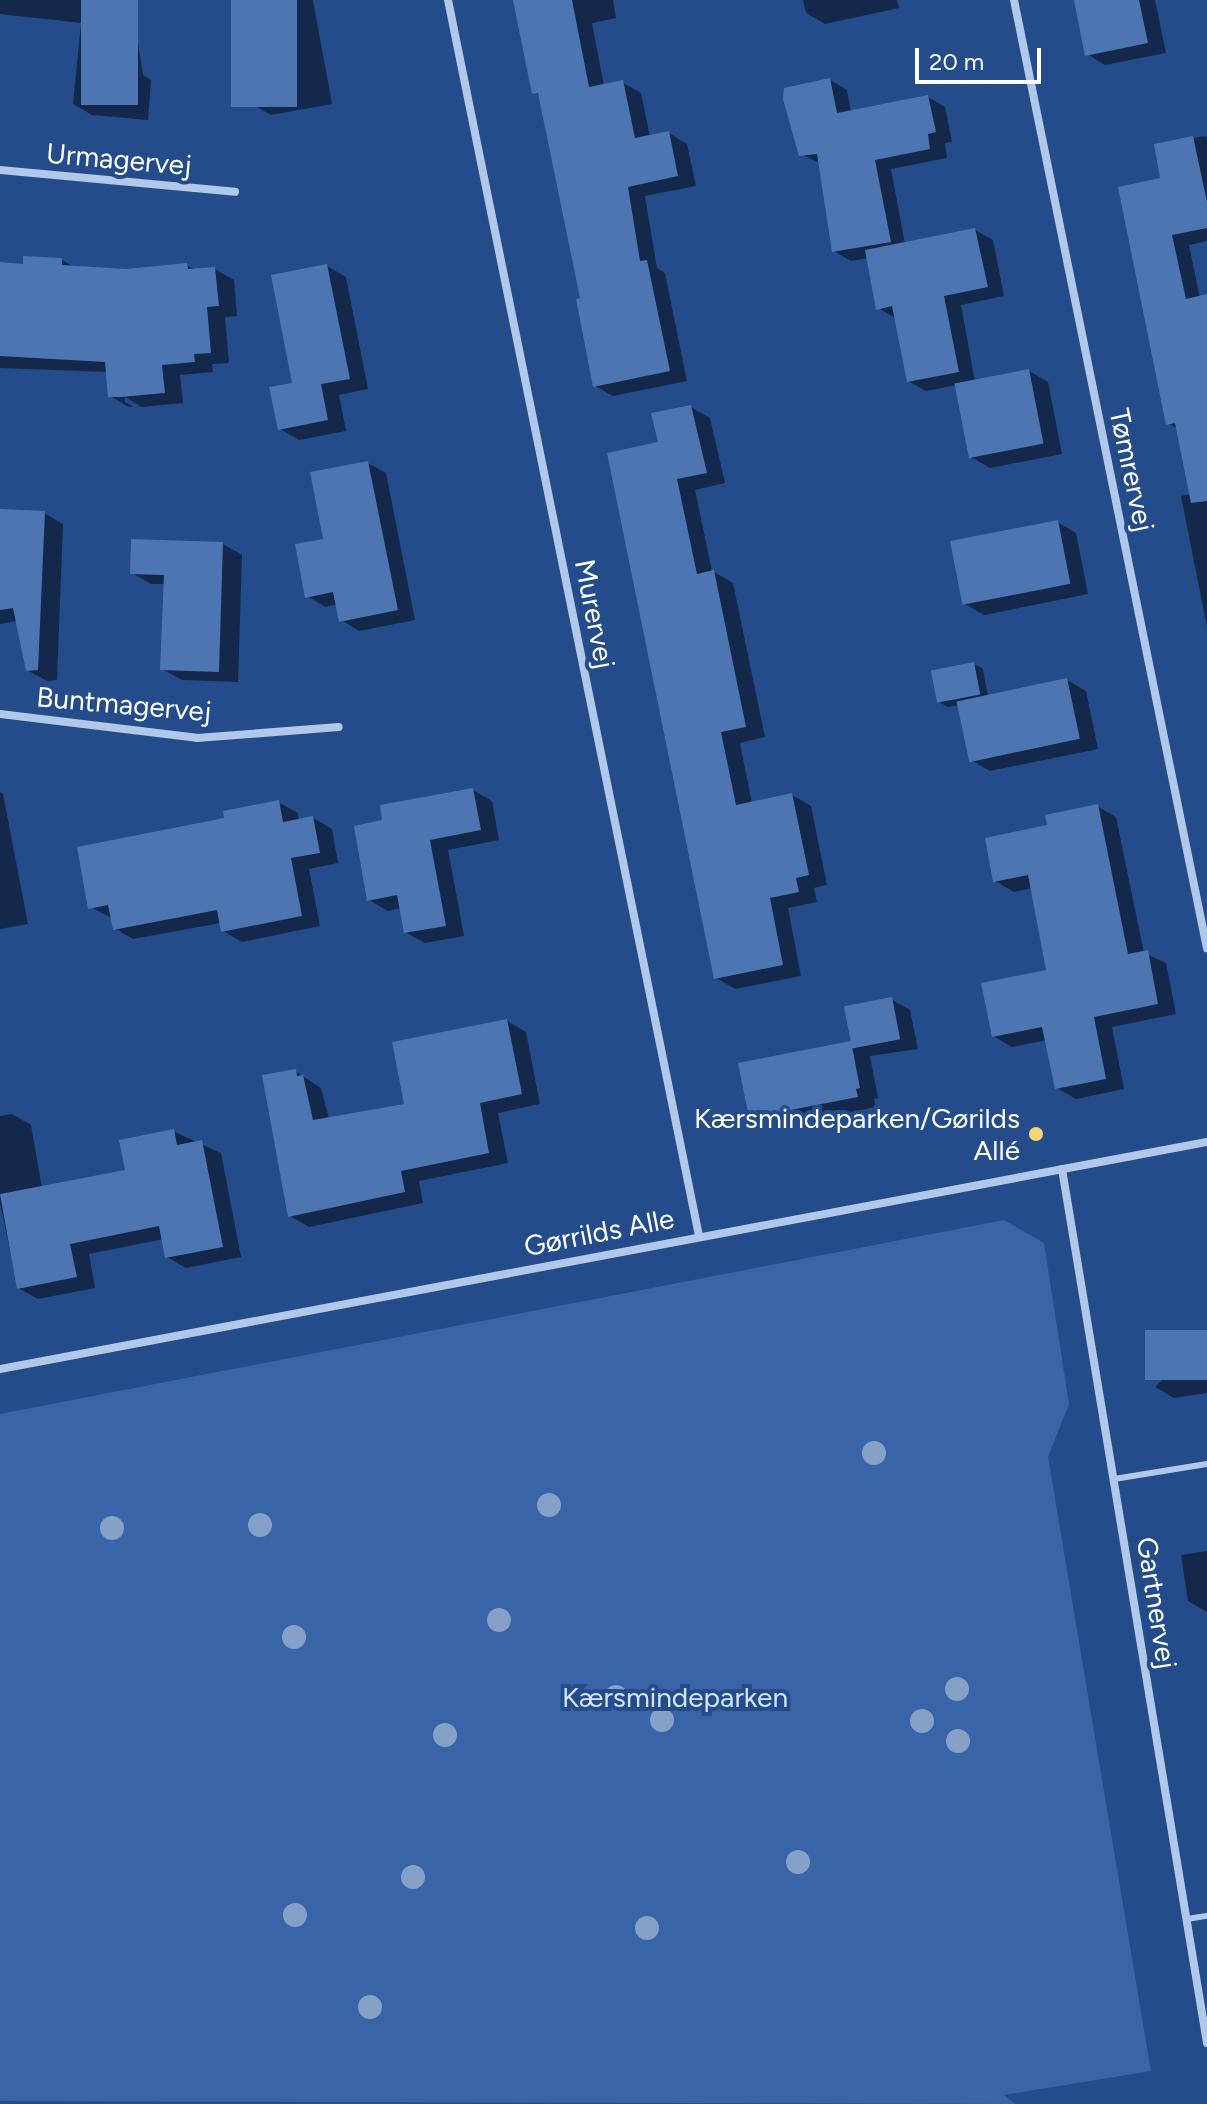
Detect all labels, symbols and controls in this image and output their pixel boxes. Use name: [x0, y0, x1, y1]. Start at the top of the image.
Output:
scale bar: [919, 32, 1045, 82]
text: 20 m: [929, 47, 984, 76]
street label: Urmagervej: [45, 136, 193, 182]
street label: Tømrervej: [1103, 405, 1161, 535]
street label: Murervej: [568, 557, 622, 671]
street label: Buntmagervej: [35, 680, 213, 728]
place label: Kærsmindeparken/Gørilds Allé: [694, 1101, 1020, 1167]
marker: Kærsmindeparken/Gørilds Allé: [1027, 1125, 1045, 1143]
street label: Gørrilds Alle: [521, 1201, 677, 1263]
street label: Gartnervej: [1130, 1535, 1184, 1671]
park label: Kærsmindeparken: [562, 1680, 788, 1714]

